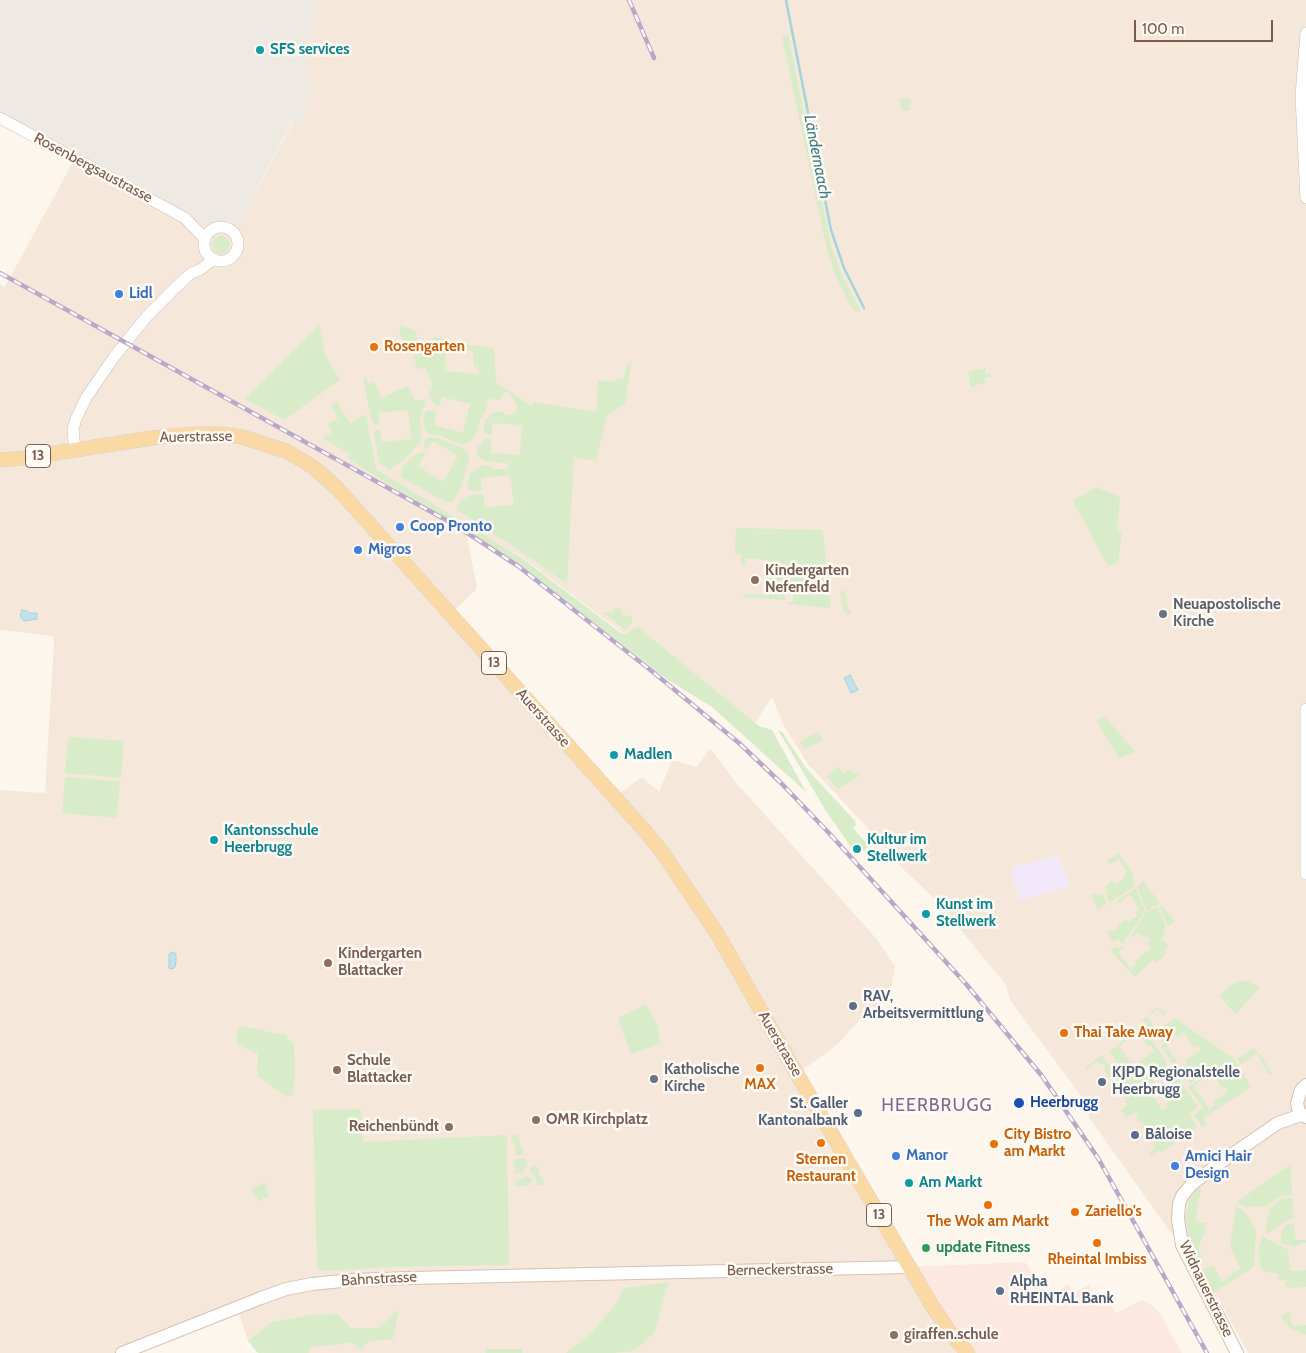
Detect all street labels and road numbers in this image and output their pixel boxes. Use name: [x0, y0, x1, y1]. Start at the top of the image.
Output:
street label: Rosenbergsaustrasse: [31, 129, 155, 207]
street label: Auerstrasse: [160, 427, 232, 447]
road number: 13: [26, 444, 50, 468]
road number: 13: [482, 651, 506, 674]
street label: Auerstrasse: [512, 685, 574, 751]
street label: Auerstrasse: [754, 1008, 806, 1080]
road number: 13: [866, 1204, 892, 1226]
street label: Widnauerstrasse: [1175, 1238, 1237, 1340]
street label: Berneckerstrasse: [727, 1260, 833, 1280]
street label: Bahnstrasse: [341, 1268, 417, 1290]

